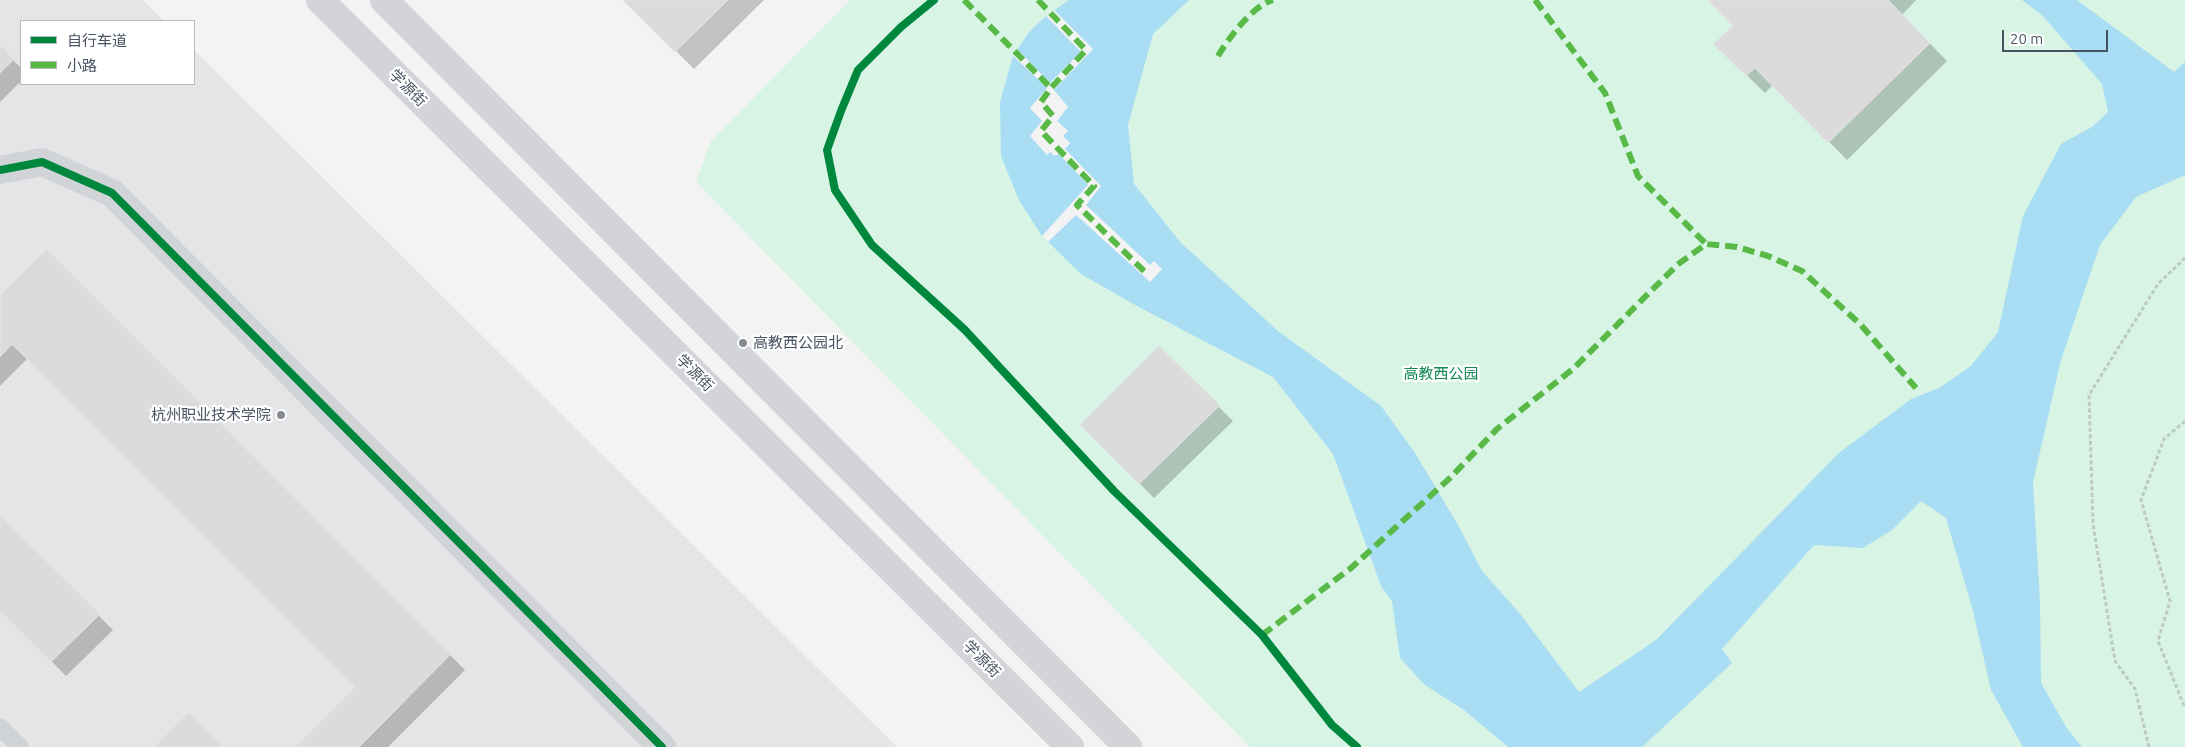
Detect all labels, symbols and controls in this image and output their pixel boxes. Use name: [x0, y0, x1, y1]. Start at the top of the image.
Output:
legend: [20, 20, 195, 85]
scale bar: [2005, 20, 2111, 52]
text: 20 m: [2010, 30, 2043, 47]
text: 自行车道: [67, 32, 127, 49]
text: 小路: [67, 57, 97, 74]
street label: 学源街: [386, 66, 430, 110]
place label: 高教西公园北: [753, 334, 843, 352]
marker: 高教西公园北: [737, 337, 749, 349]
street label: 学源街: [673, 351, 717, 395]
park label: 高教西公园: [1404, 365, 1478, 383]
place label: 杭州职业技术学院: [151, 406, 271, 424]
marker: 杭州职业技术学院: [275, 409, 287, 421]
street label: 学源街: [960, 637, 1004, 681]

